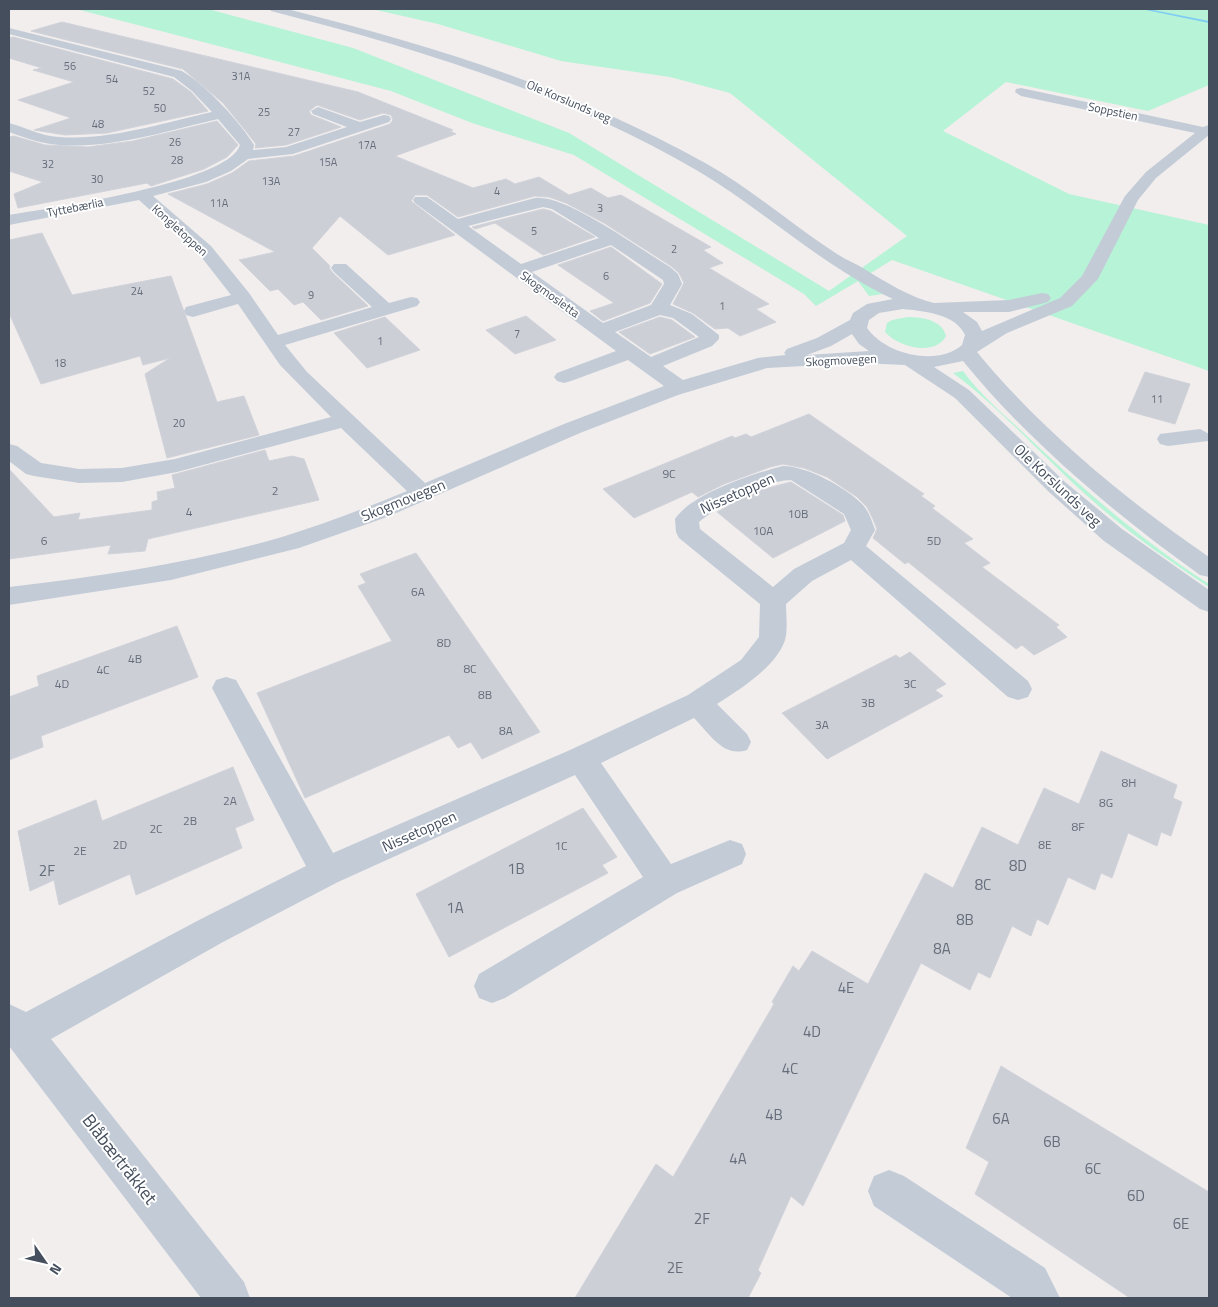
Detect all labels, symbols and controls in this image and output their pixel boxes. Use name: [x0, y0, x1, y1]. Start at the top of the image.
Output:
house number: 56: [64, 58, 76, 74]
house number: 31A: [232, 68, 251, 84]
house number: 54: [106, 71, 118, 87]
street label: Ole Korslunds veg: [524, 75, 614, 127]
house number: 52: [143, 83, 155, 99]
street label: Soppstien: [1086, 96, 1140, 126]
house number: 50: [154, 100, 166, 116]
house number: 25: [258, 104, 270, 120]
house number: 48: [92, 116, 104, 132]
house number: 27: [288, 124, 300, 140]
house number: 26: [169, 134, 181, 150]
house number: 17A: [358, 137, 377, 153]
house number: 28: [171, 152, 183, 168]
house number: 15A: [319, 154, 338, 170]
house number: 32: [42, 156, 54, 172]
house number: 30: [91, 171, 103, 187]
house number: 13A: [262, 173, 281, 189]
house number: 4: [494, 183, 500, 199]
street label: Tyttebærlia: [45, 192, 105, 222]
house number: 11A: [210, 195, 229, 211]
street label: Kongletoppen: [148, 199, 212, 261]
house number: 3: [597, 200, 603, 216]
house number: 5: [531, 223, 537, 239]
house number: 2: [671, 241, 677, 257]
street label: Skogmosletta: [516, 266, 584, 322]
house number: 6: [603, 268, 609, 284]
house number: 24: [131, 283, 143, 299]
house number: 9: [308, 287, 314, 303]
house number: 1: [719, 298, 725, 314]
house number: 7: [514, 326, 520, 342]
house number: 1: [377, 333, 383, 349]
street label: Skogmovegen: [805, 349, 877, 371]
house number: 18: [54, 355, 66, 371]
house number: 11: [1151, 391, 1163, 407]
house number: 20: [173, 415, 185, 431]
street label: Ole Korslunds veg: [1009, 438, 1107, 532]
house number: 9C: [662, 464, 676, 483]
street label: Nissetoppen: [696, 466, 778, 520]
street label: Skogmovegen: [357, 473, 449, 527]
house number: 2: [272, 481, 278, 500]
house number: 4: [186, 502, 193, 521]
house number: 10B: [788, 504, 808, 523]
house number: 10A: [753, 521, 773, 540]
house number: 6: [41, 531, 48, 550]
house number: 5D: [927, 531, 941, 550]
house number: 6A: [411, 582, 425, 601]
house number: 8D: [437, 633, 451, 652]
house number: 4B: [128, 649, 142, 668]
house number: 8C: [463, 659, 477, 678]
house number: 4C: [96, 660, 110, 679]
house number: 4D: [55, 674, 69, 693]
house number: 3C: [903, 674, 917, 693]
house number: 8B: [478, 685, 492, 704]
house number: 3B: [861, 693, 875, 712]
house number: 3A: [815, 715, 829, 734]
house number: 8A: [499, 721, 513, 740]
house number: 8H: [1122, 773, 1136, 792]
house number: 2A: [223, 791, 237, 810]
house number: 8G: [1099, 793, 1113, 812]
street label: Nissetoppen: [378, 804, 460, 858]
house number: 2B: [183, 811, 197, 830]
house number: 8F: [1071, 817, 1085, 836]
house number: 2C: [149, 819, 163, 838]
house number: 2D: [113, 835, 127, 854]
house number: 8E: [1038, 835, 1052, 854]
house number: 1C: [554, 836, 568, 855]
house number: 2E: [73, 841, 87, 860]
house number: 8D: [1009, 854, 1027, 877]
house number: 1B: [507, 857, 525, 880]
house number: 2F: [39, 859, 55, 882]
house number: 8C: [975, 873, 991, 896]
house number: 1A: [446, 896, 464, 919]
house number: 8B: [956, 908, 974, 931]
house number: 8A: [933, 937, 951, 960]
house number: 4E: [838, 976, 854, 999]
house number: 4D: [803, 1020, 821, 1043]
house number: 4C: [782, 1057, 798, 1080]
house number: 4B: [765, 1103, 783, 1126]
house number: 6A: [992, 1107, 1010, 1130]
street label: Blåbærtråkket: [76, 1108, 164, 1211]
house number: 6B: [1043, 1130, 1061, 1153]
house number: 4A: [729, 1147, 747, 1170]
house number: 6C: [1085, 1157, 1101, 1180]
house number: 6D: [1127, 1184, 1145, 1207]
house number: 2F: [694, 1207, 710, 1230]
house number: 6E: [1173, 1212, 1189, 1235]
north arrow: [20, 1237, 70, 1287]
house number: 2E: [667, 1256, 683, 1279]
text: N: [45, 1260, 68, 1279]

